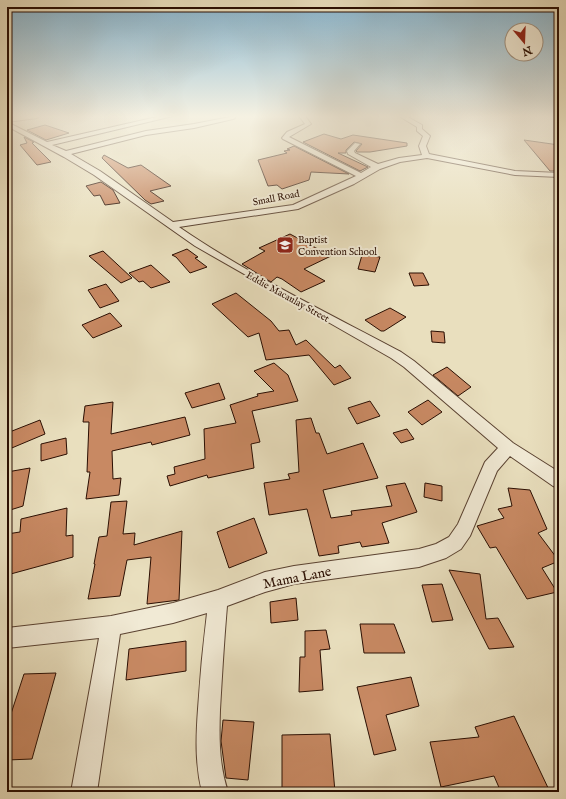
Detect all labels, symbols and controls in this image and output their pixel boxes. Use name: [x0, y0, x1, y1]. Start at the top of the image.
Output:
north arrow: [504, 22, 544, 62]
text: N: [520, 42, 535, 59]
street label: Small Road: [252, 187, 301, 209]
place label: Baptist Convention School: [298, 234, 377, 259]
school or university icon: Baptist Convention School: [275, 235, 295, 255]
street label: Eddie Macaulay Street: [243, 269, 332, 326]
street label: Mama Lane: [262, 562, 333, 593]

